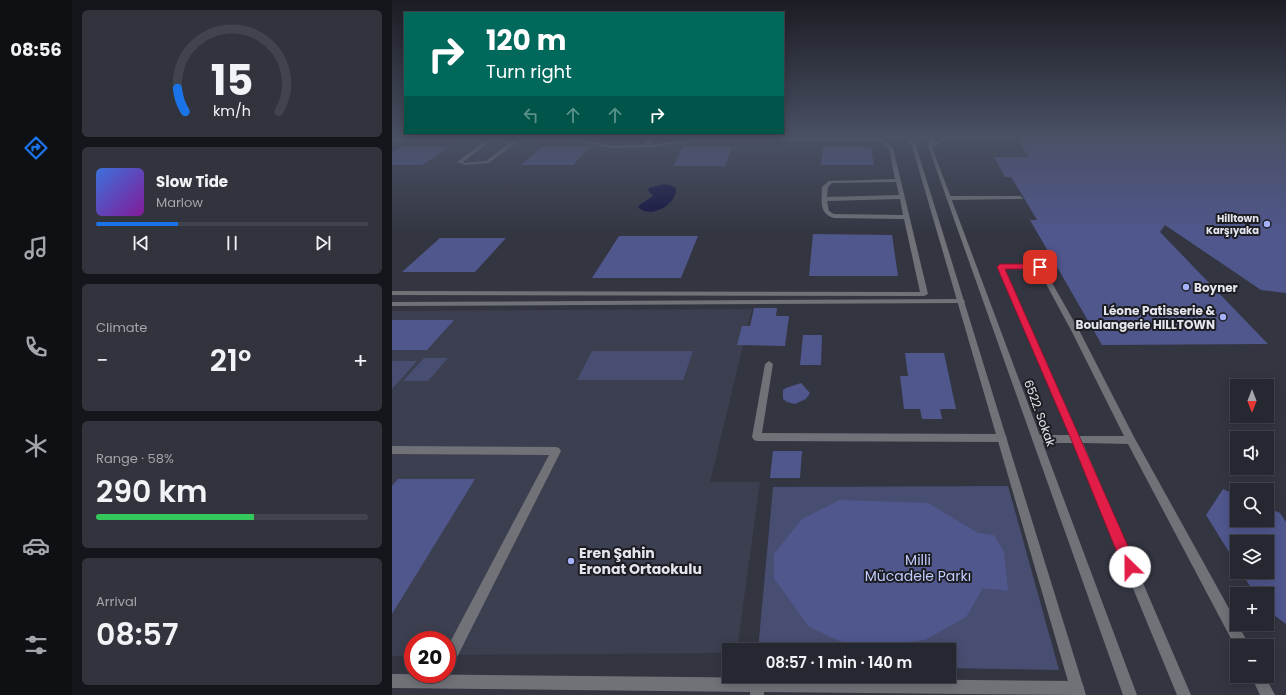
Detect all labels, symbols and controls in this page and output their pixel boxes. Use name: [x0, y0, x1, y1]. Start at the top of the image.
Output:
text: 120 m: [486, 21, 566, 60]
icon: right: [420, 28, 472, 80]
text: 08:56: [10, 37, 62, 62]
text: 15: [211, 50, 253, 109]
text: Turn right: [486, 59, 572, 84]
text: km/h: [213, 100, 251, 120]
icon: left: [520, 104, 542, 126]
icon: ahead: [562, 104, 584, 126]
icon: ahead: [604, 104, 626, 126]
icon: right: [646, 104, 668, 126]
icon: directions: [22, 134, 50, 162]
text: Slow Tide: [156, 171, 228, 192]
text: Marlow: [156, 193, 203, 212]
place label: Hilltown Karşıyaka: [1206, 211, 1259, 238]
marker: Hilltown Karşıyaka: [1262, 219, 1272, 229]
icon: previous: [130, 232, 152, 254]
icon: pause: [221, 232, 243, 254]
icon: next: [312, 232, 334, 254]
icon: music: [22, 234, 50, 262]
pin: [1023, 250, 1057, 284]
icon: arrive: [1029, 256, 1051, 278]
place label: Boyner: [1194, 279, 1238, 296]
marker: Boyner: [1181, 282, 1191, 292]
place label: Léone Patisserie & Boulangerie HILLTOWN: [1075, 302, 1215, 333]
marker: Léone Patisserie & Boulangerie HILLTOWN: [1218, 312, 1228, 322]
text: Climate: [96, 318, 147, 337]
icon: phone: [22, 333, 50, 361]
text: 21°: [210, 339, 251, 382]
text: −: [96, 345, 108, 376]
text: +: [353, 345, 368, 376]
street label: 6522. Sokak: [1020, 377, 1060, 450]
north arrow: [1230, 379, 1274, 423]
map controls: [1230, 379, 1274, 683]
button: sound: [1230, 431, 1274, 475]
icon: climate: [22, 432, 50, 460]
text: Range · 58%: [96, 449, 174, 468]
text: 290 km: [96, 470, 207, 513]
button: search: [1230, 483, 1274, 527]
icon: car: [22, 532, 50, 560]
button: layers: [1230, 535, 1274, 579]
place label: Eren Şahin Eronat Ortaokulu: [579, 543, 702, 579]
position arrow: [1109, 546, 1151, 588]
park label: Milli Mücadele Parkı: [865, 550, 971, 586]
marker: Eren Şahin Eronat Ortaokulu: [566, 556, 576, 566]
button: +: [1230, 587, 1274, 631]
text: Arrival: [96, 592, 137, 611]
text: 08:57: [96, 613, 178, 656]
icon: filters: [22, 631, 50, 659]
speed limit sign: 20: [404, 631, 456, 683]
button: −: [1230, 639, 1274, 683]
text: 08:57 · 1 min · 140 m: [766, 652, 912, 673]

